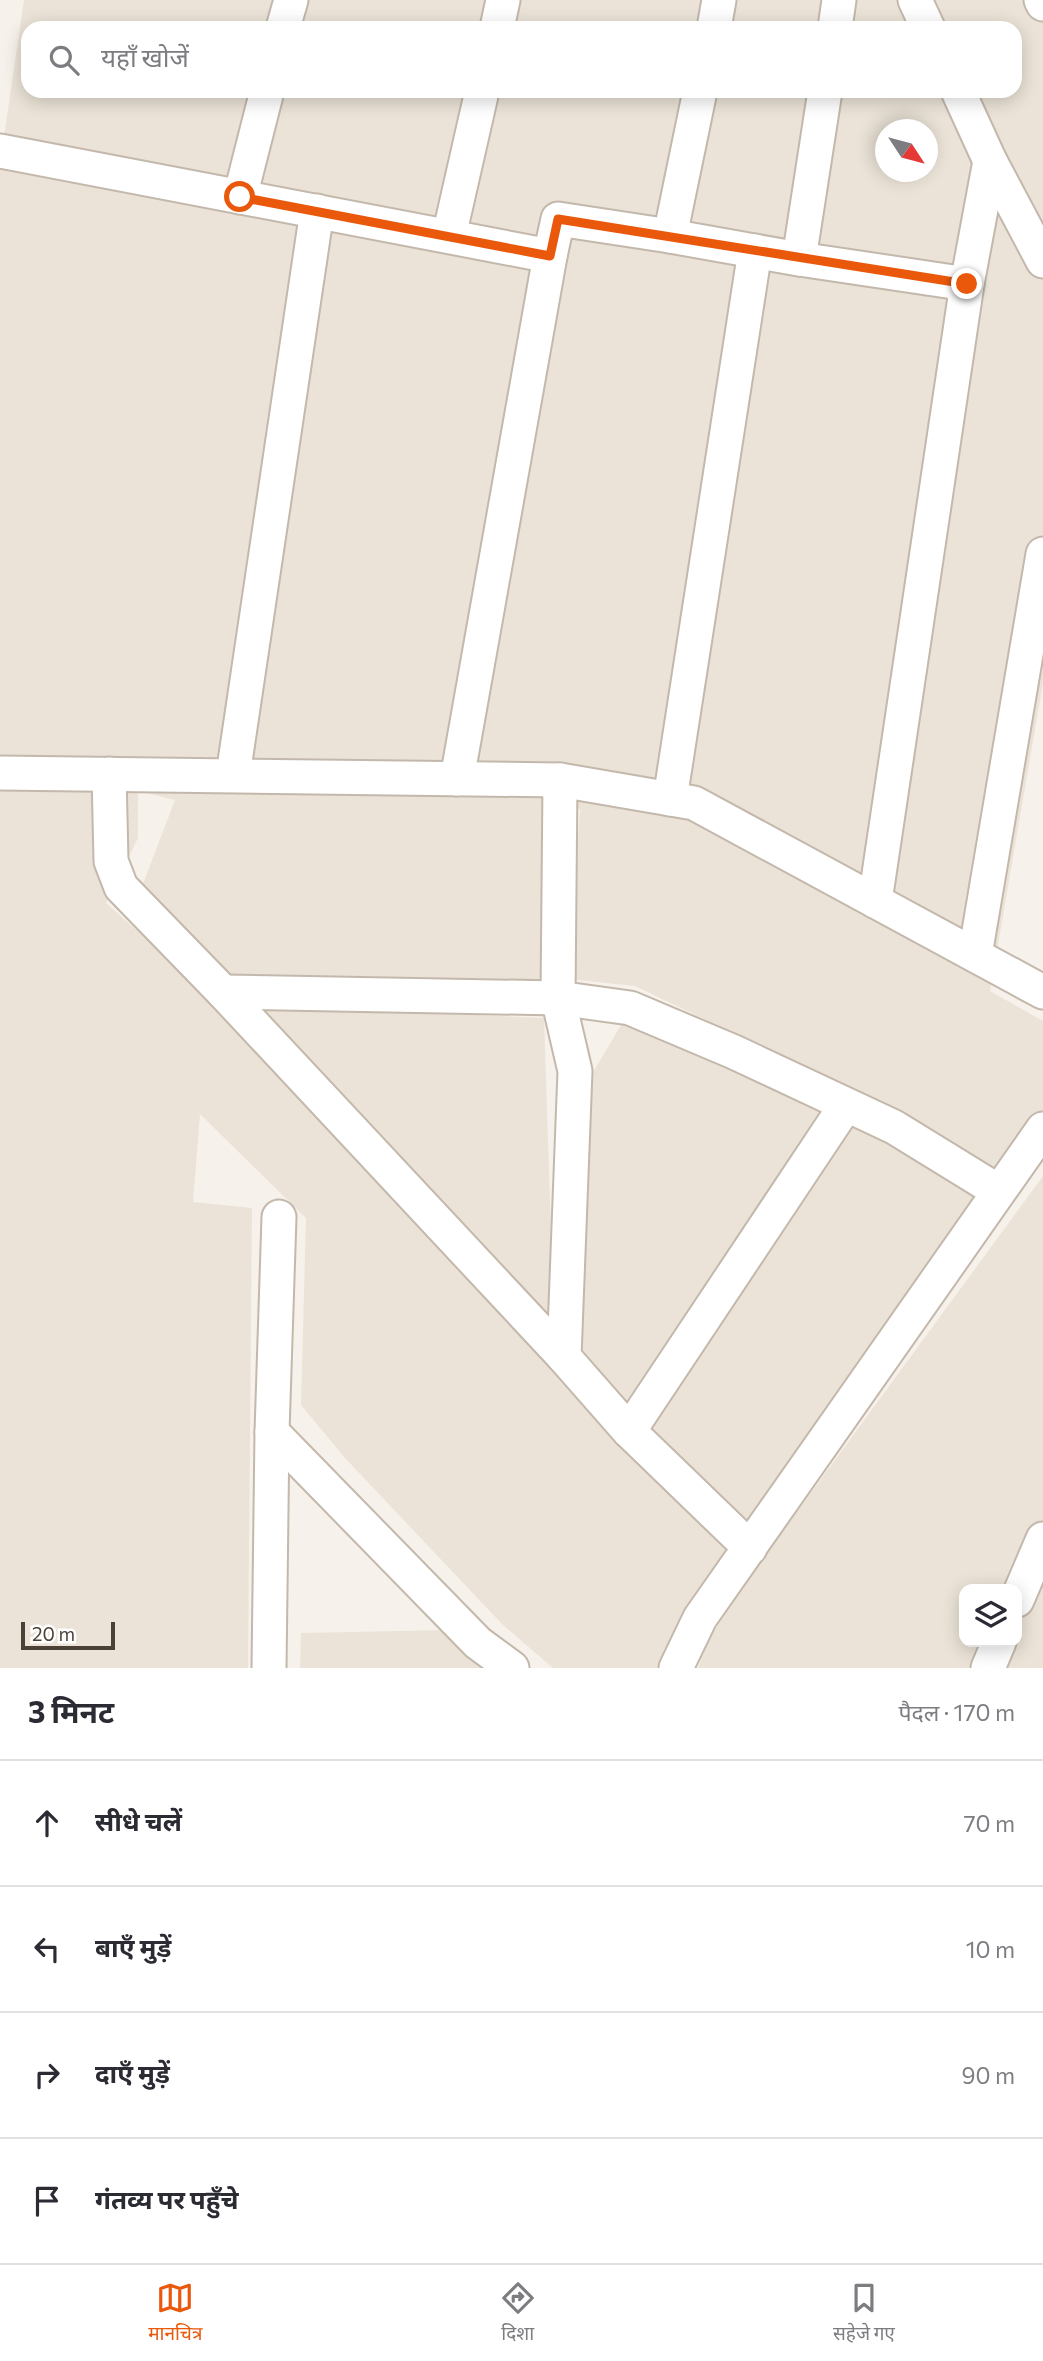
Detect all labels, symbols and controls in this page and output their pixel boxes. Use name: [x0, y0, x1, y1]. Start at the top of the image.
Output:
search box: [21, 21, 1022, 98]
icon: search: [45, 41, 83, 79]
text: यहाँ खोजें: [101, 41, 189, 72]
north arrow: [875, 119, 938, 182]
route start: [224, 181, 255, 212]
route end: [951, 268, 982, 299]
map controls: [959, 1584, 1022, 1647]
button: layers: [959, 1584, 1022, 1647]
scale bar: [21, 1619, 116, 1651]
text: 20 m: [32, 1622, 75, 1645]
text: 3 मिनट: [28, 1692, 114, 1729]
text: पैदल · 170 m: [898, 1698, 1015, 1726]
icon: ahead: [28, 1804, 66, 1842]
text: सीधे चलें: [95, 1805, 182, 1836]
text: 70 m: [963, 1809, 1015, 1837]
icon: left: [28, 1930, 66, 1968]
text: बाएँ मुड़ें: [95, 1931, 171, 1962]
text: 10 m: [966, 1935, 1015, 1963]
icon: right: [28, 2056, 66, 2094]
text: दाएँ मुड़ें: [95, 2057, 170, 2088]
text: 90 m: [962, 2061, 1015, 2089]
icon: arrive: [28, 2182, 66, 2220]
text: गंतव्य पर पहुँचे: [95, 2183, 239, 2214]
tab: मानचित्र: [148, 2279, 202, 2348]
tab: दिशा: [499, 2279, 537, 2348]
tab: सहेजे गए: [833, 2279, 895, 2348]

